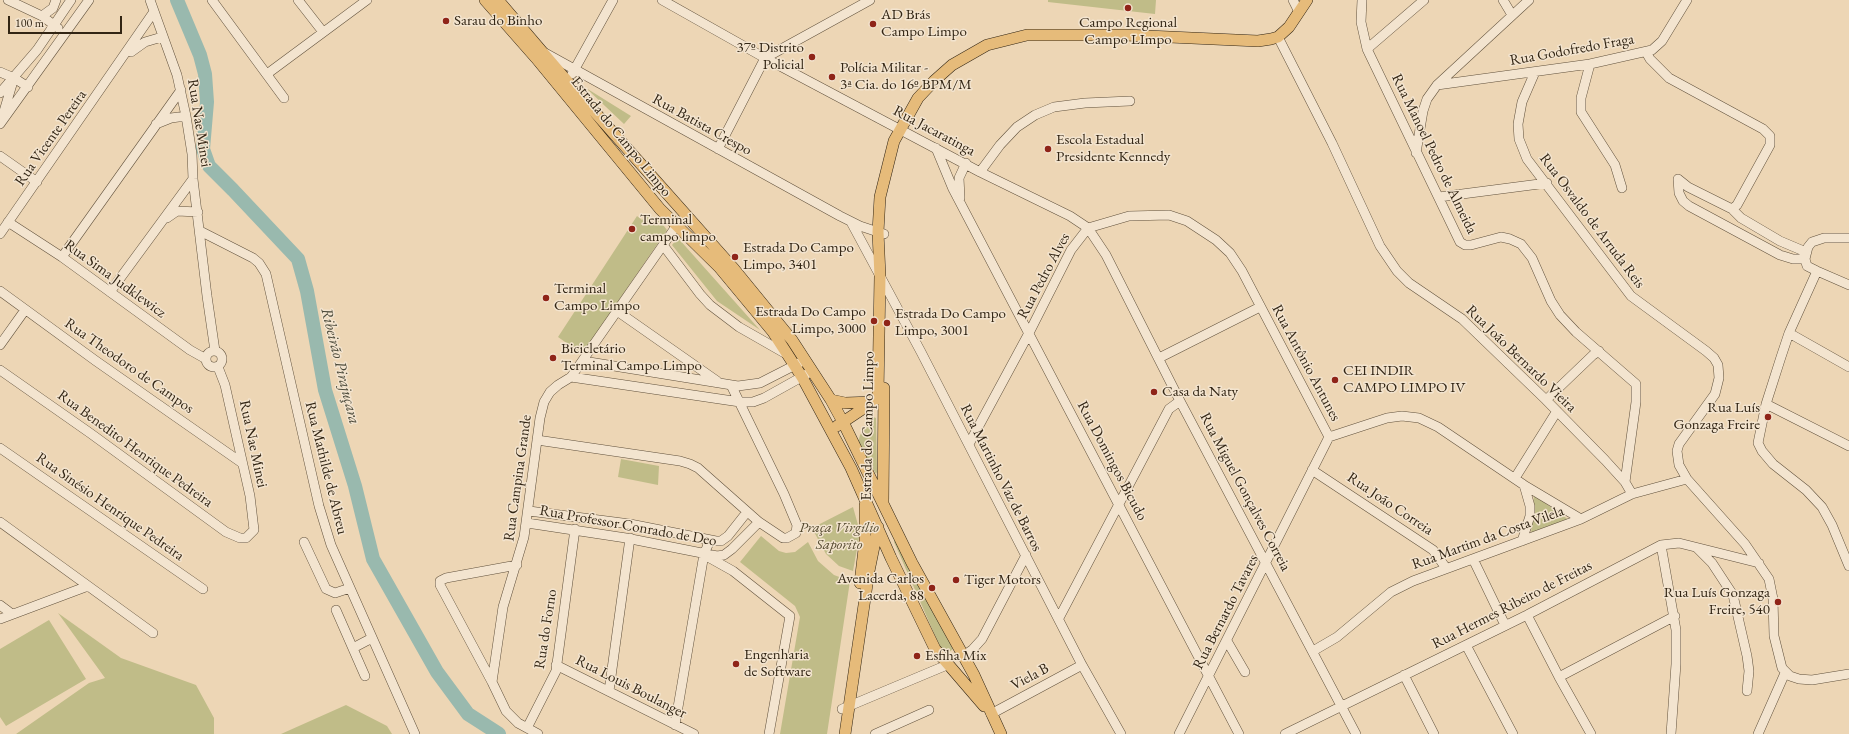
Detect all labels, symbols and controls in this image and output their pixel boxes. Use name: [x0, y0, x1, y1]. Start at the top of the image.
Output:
marker: Campo Regional Campo LImpo: [1123, 3, 1133, 13]
place label: AD Brás Campo Limpo: [881, 6, 967, 41]
scale bar: [10, 8, 124, 34]
place label: Sarau do Binho: [454, 12, 542, 30]
place label: Campo Regional Campo LImpo: [1079, 14, 1177, 49]
text: 100 m: [15, 15, 44, 31]
marker: Sarau do Binho: [441, 16, 451, 26]
marker: AD Brás Campo Limpo: [868, 19, 878, 29]
street label: Rua Godofredo Fraga: [1509, 30, 1635, 70]
place label: 37º Distrito Policial: [737, 39, 804, 74]
marker: 37º Distrito Policial: [807, 52, 817, 62]
place label: Polícia Militar - 3ª Cia. do 16º BPM/M: [840, 59, 972, 94]
street label: Rua Manoel Pedro de Almeida: [1387, 71, 1481, 237]
marker: Polícia Militar - 3ª Cia. do 16º BPM/M: [827, 72, 837, 82]
street label: Estrada do Campo Limpo: [567, 73, 675, 201]
street label: Rua Nae Minei: [183, 78, 215, 168]
street label: Rua Vicente Pereira: [11, 87, 91, 189]
street label: Rua Batista Crespo: [649, 90, 755, 160]
street label: Rua Jacaratinga: [890, 102, 978, 160]
place label: Escola Estadual Presidente Kennedy: [1056, 131, 1170, 166]
marker: Escola Estadual Presidente Kennedy: [1043, 144, 1053, 154]
street label: Rua Osvaldo de Arruda Reis: [1535, 150, 1649, 292]
place label: Terminal campo limpo: [640, 211, 716, 246]
marker: Terminal campo limpo: [627, 224, 637, 234]
street label: Rua Pedro Alves: [1014, 230, 1074, 322]
street label: Rua Sima Judklewicz: [61, 236, 169, 322]
place label: Estrada Do Campo Limpo, 3401: [743, 239, 854, 274]
marker: Estrada Do Campo Limpo, 3401: [730, 252, 740, 262]
place label: Terminal Campo Limpo: [554, 280, 640, 315]
marker: Terminal Campo Limpo: [541, 293, 551, 303]
street label: Rua Antônio Antunes: [1268, 302, 1344, 424]
street label: Rua João Bernardo Vieira: [1462, 302, 1580, 416]
place label: Estrada Do Campo Limpo, 3000: [755, 303, 866, 338]
place label: Estrada Do Campo Limpo, 3001: [895, 305, 1006, 340]
water label: Ribeirão Pirajuçara: [316, 306, 364, 426]
street label: Rua Theodoro de Campos: [61, 315, 197, 417]
marker: Estrada Do Campo Limpo, 3000: [869, 316, 879, 326]
marker: Estrada Do Campo Limpo, 3001: [882, 318, 892, 328]
place label: Bicicletário Terminal Campo Limpo: [561, 340, 702, 375]
street label: Estrada do Campo Limpo: [858, 351, 878, 501]
marker: Bicicletário Terminal Campo Limpo: [548, 353, 558, 363]
place label: CEI INDIR CAMPO LIMPO IV: [1343, 362, 1466, 397]
marker: CEI INDIR CAMPO LIMPO IV: [1330, 375, 1340, 385]
place label: Casa da Naty: [1162, 383, 1238, 401]
street label: Rua Benedito Henrique Pedreira: [54, 387, 216, 511]
marker: Casa da Naty: [1149, 387, 1159, 397]
street label: Rua Domingos Bicudo: [1073, 398, 1151, 524]
street label: Rua Nae Minei: [235, 399, 271, 489]
place label: Rua Luís Gonzaga Freire: [1673, 399, 1760, 434]
street label: Rua Mathilde de Abreu: [301, 400, 351, 536]
street label: Rua Martinho Vaz de Barros: [956, 401, 1046, 555]
street label: Rua Miguel Gonçalves Correia: [1196, 410, 1294, 574]
marker: Rua Luís Gonzaga Freire: [1763, 412, 1773, 422]
street label: Rua Campina Grande: [500, 414, 536, 542]
street label: Rua Sinésio Henrique Pedreira: [33, 449, 187, 565]
street label: Rua João Correia: [1344, 469, 1436, 539]
street label: Rua Professor Conrado de Deo: [538, 502, 718, 550]
street label: Rua Martim da Costa Vilela: [1409, 502, 1567, 574]
park label: Praça Virgílio Saporito: [799, 519, 879, 554]
street label: Rua Bernardo Tavares: [1189, 552, 1263, 672]
street label: Rua Hermes Ribeiro de Freitas: [1429, 557, 1595, 653]
place label: Avenida Carlos Lacerda, 88: [837, 570, 924, 605]
place label: Tiger Motors: [964, 571, 1041, 589]
marker: Tiger Motors: [951, 575, 961, 585]
marker: Avenida Carlos Lacerda, 88: [927, 583, 937, 593]
place label: Rua Luís Gonzaga Freire, 540: [1664, 584, 1770, 619]
street label: Rua do Forno: [531, 588, 561, 670]
marker: Rua Luís Gonzaga Freire, 540: [1773, 597, 1783, 607]
place label: Engenharia de Software: [744, 646, 811, 681]
place label: Esfiha Mix: [925, 647, 986, 665]
street label: Rua Louis Boulanger: [572, 651, 690, 723]
marker: Esfiha Mix: [912, 651, 922, 661]
marker: Engenharia de Software: [731, 659, 741, 669]
street label: Viela B: [1008, 660, 1052, 694]

